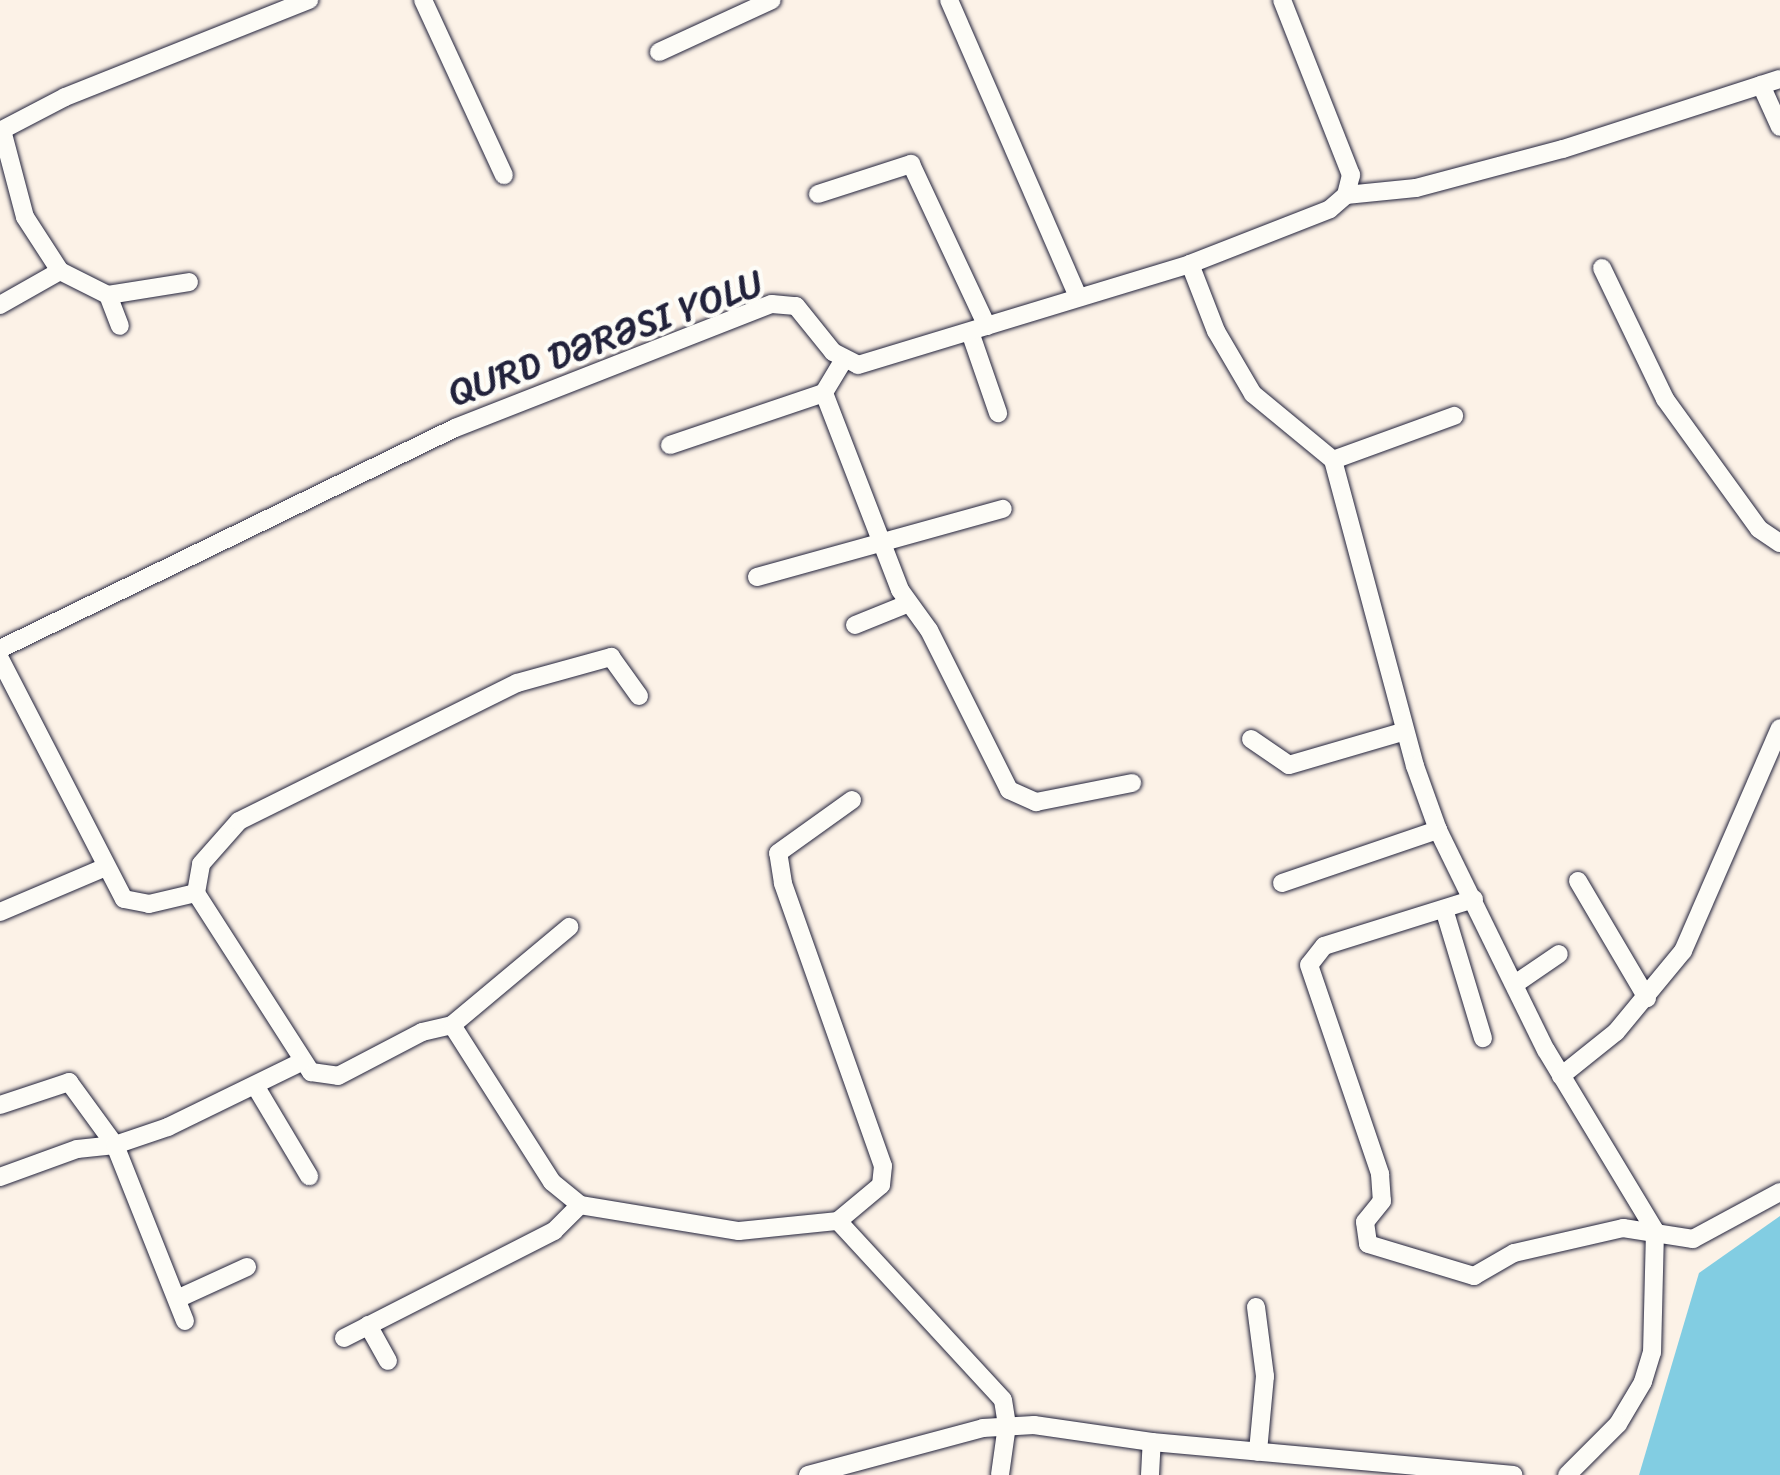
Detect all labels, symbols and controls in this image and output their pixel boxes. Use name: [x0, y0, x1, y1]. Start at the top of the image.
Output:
street label: QURD DƏRƏSI YOLU: [442, 260, 770, 416]

